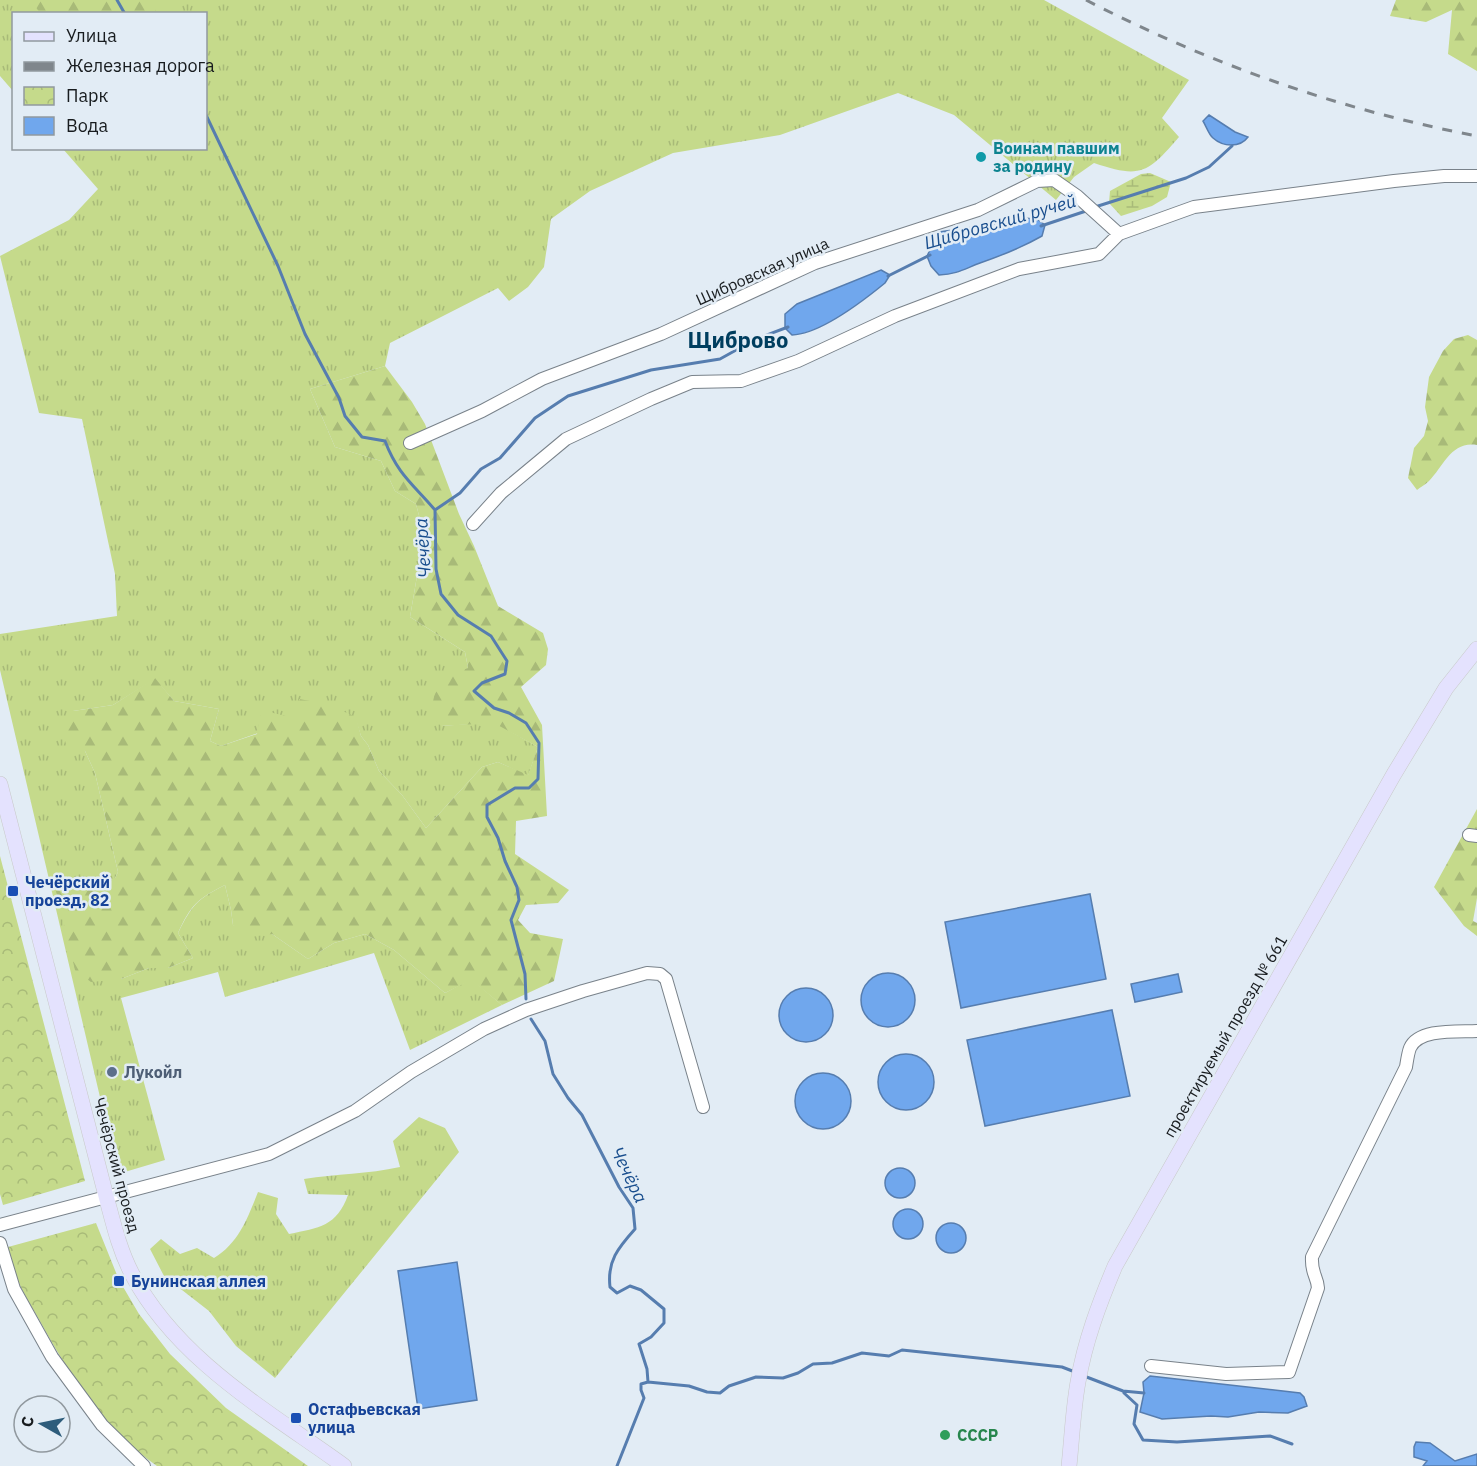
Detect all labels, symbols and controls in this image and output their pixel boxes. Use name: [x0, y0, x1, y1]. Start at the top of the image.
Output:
legend: [12, 12, 207, 150]
text: Улица: [66, 24, 117, 47]
text: Железная дорога: [66, 54, 215, 77]
text: Парк: [66, 84, 109, 107]
text: Вода: [66, 114, 109, 137]
place label: Воинам павшим за родину: [993, 138, 1120, 176]
marker: Воинам павшим за родину: [974, 150, 988, 164]
water label: Щибровский ручей: [921, 189, 1079, 254]
street label: Щибровская улица: [692, 233, 832, 309]
district label: Щиброво: [688, 325, 788, 354]
water label: Чечёра: [409, 517, 436, 579]
place label: Чечёрский проезд, 82: [25, 872, 110, 910]
marker: Чечёрский проезд, 82: [6, 884, 20, 898]
street label: проектируемый проезд № 661: [1159, 931, 1291, 1141]
place label: Лукойл: [124, 1062, 182, 1082]
marker: Лукойл: [105, 1065, 119, 1079]
street label: Чечёрский проезд: [89, 1095, 145, 1235]
water label: Чечёра: [606, 1143, 653, 1207]
place label: Бунинская аллея: [131, 1271, 266, 1291]
marker: Бунинская аллея: [112, 1274, 126, 1288]
north arrow: [12, 1394, 72, 1454]
place label: Остафьевская улица: [308, 1399, 421, 1437]
marker: Остафьевская улица: [289, 1411, 303, 1425]
text: С: [16, 1415, 38, 1428]
place label: СССР: [957, 1425, 998, 1445]
marker: СССР: [938, 1428, 952, 1442]

